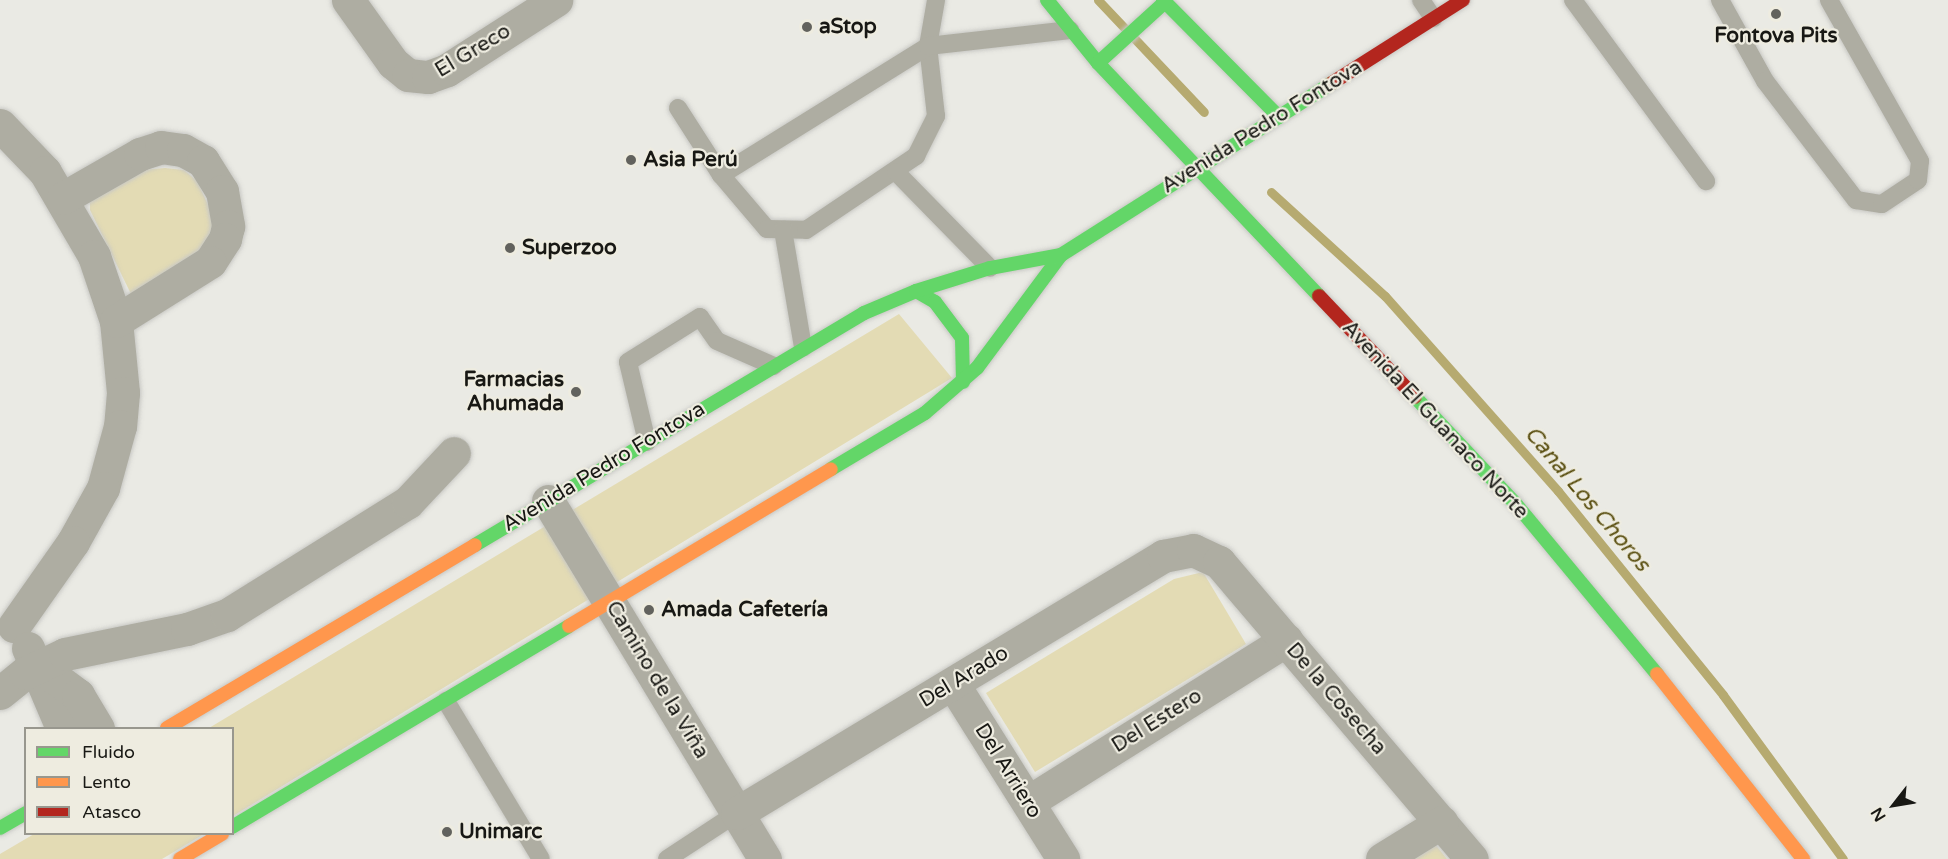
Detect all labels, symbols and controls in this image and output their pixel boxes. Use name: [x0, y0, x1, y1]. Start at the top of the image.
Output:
marker: Fontova Pits: [1769, 7, 1783, 21]
place label: aStop: [819, 14, 877, 40]
street label: El Greco: [431, 19, 515, 83]
marker: aStop: [800, 20, 814, 34]
place label: Fontova Pits: [1714, 23, 1838, 49]
street label: Avenida Pedro Fontova: [1157, 55, 1367, 199]
place label: Asia Perú: [643, 147, 738, 173]
marker: Asia Perú: [624, 153, 638, 167]
place label: Superzoo: [522, 235, 617, 261]
marker: Superzoo: [503, 241, 517, 255]
street label: Avenida El Guanaco Norte: [1336, 316, 1534, 524]
place label: Farmacias Ahumada: [464, 367, 564, 417]
marker: Farmacias Ahumada: [569, 385, 583, 399]
street label: Avenida Pedro Fontova: [498, 397, 710, 537]
water label: Canal Los Choros: [1519, 421, 1655, 577]
street label: Camino de la Viña: [600, 597, 714, 763]
place label: Amada Cafetería: [661, 597, 828, 623]
marker: Amada Cafetería: [642, 603, 656, 617]
street label: De la Cosecha: [1281, 638, 1391, 760]
street label: Del Arado: [915, 641, 1013, 713]
street label: Del Estero: [1107, 683, 1207, 759]
street label: Del Arriero: [969, 719, 1047, 823]
legend: [24, 727, 234, 835]
text: Fluido: [82, 741, 135, 763]
text: Lento: [82, 771, 131, 793]
north arrow: [1864, 775, 1924, 835]
text: Atasco: [82, 801, 141, 823]
text: N: [1867, 804, 1890, 825]
place label: Unimarc: [459, 819, 543, 845]
marker: Unimarc: [440, 825, 454, 839]

